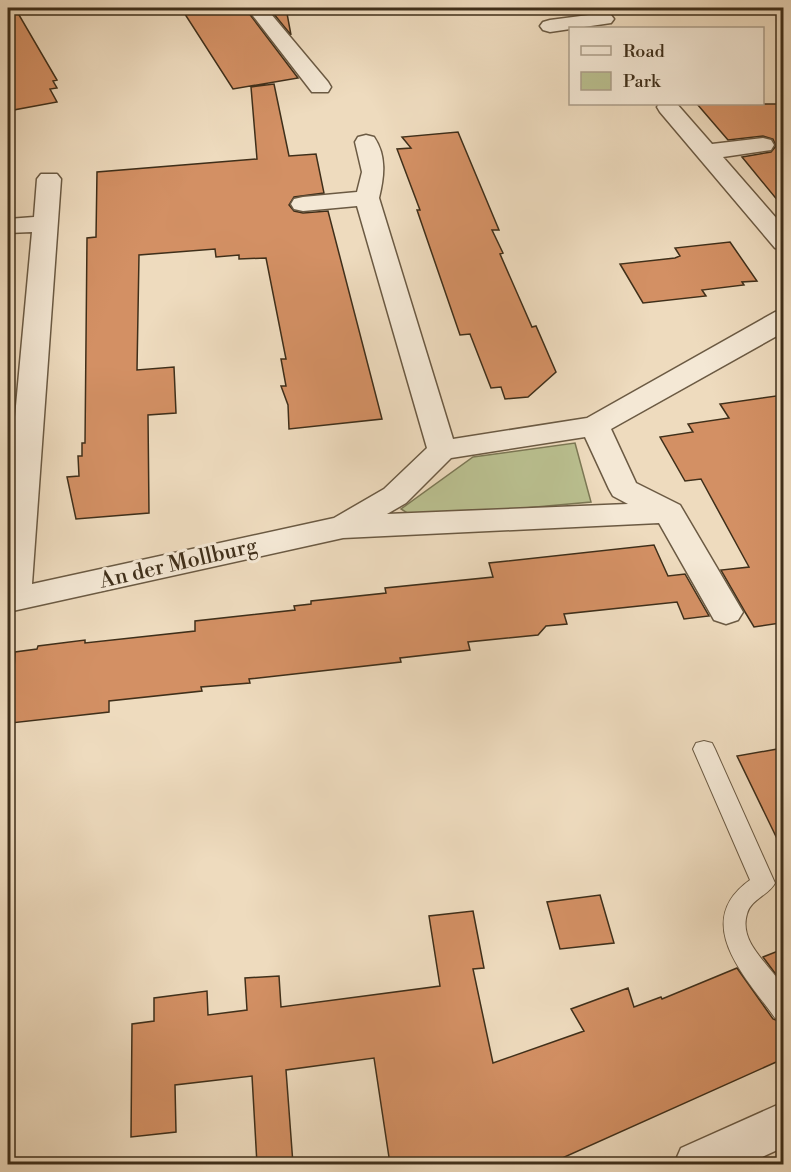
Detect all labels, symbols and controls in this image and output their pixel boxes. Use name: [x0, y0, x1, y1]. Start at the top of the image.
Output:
legend: [569, 27, 764, 105]
text: Road: [623, 40, 666, 63]
text: Park: [623, 70, 662, 93]
street label: An der Mollburg: [96, 532, 260, 595]

